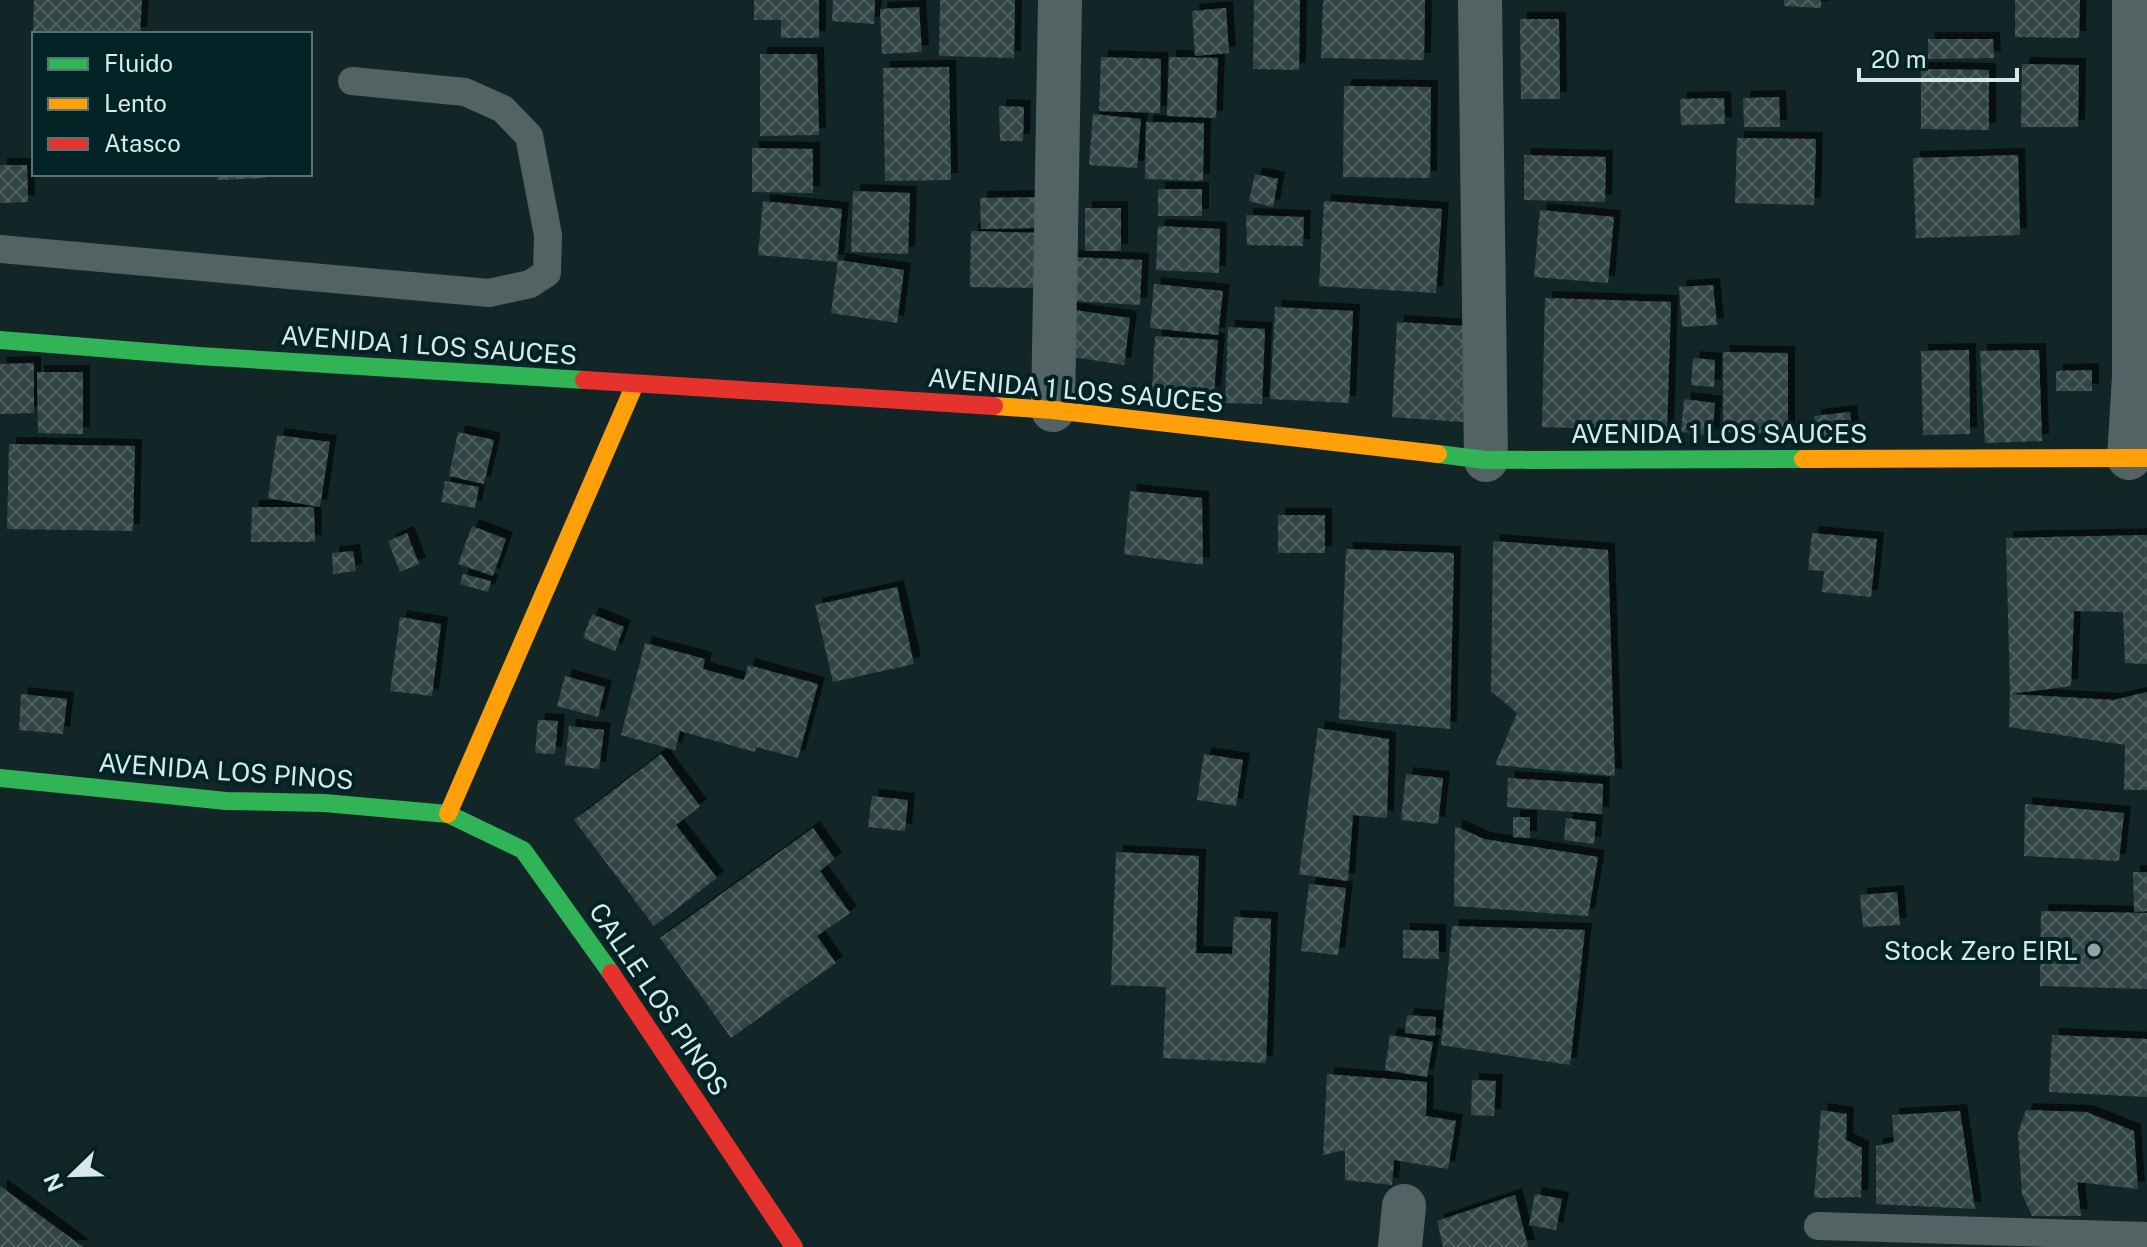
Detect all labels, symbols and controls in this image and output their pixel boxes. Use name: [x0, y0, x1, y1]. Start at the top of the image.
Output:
legend: [32, 32, 312, 176]
scale bar: [1859, 32, 2017, 82]
text: 20 m: [1871, 45, 1927, 73]
text: Fluido: [104, 49, 173, 77]
text: Lento: [104, 89, 167, 117]
text: Atasco: [104, 129, 181, 157]
street label: AVENIDA 1 LOS SAUCES: [280, 319, 578, 371]
street label: AVENIDA 1 LOS SAUCES: [927, 362, 1225, 418]
street label: AVENIDA 1 LOS SAUCES: [1571, 418, 1867, 449]
street label: AVENIDA LOS PINOS: [97, 747, 355, 795]
street label: CALLE LOS PINOS: [583, 897, 735, 1101]
place label: Stock Zero EIRL: [1884, 935, 2078, 966]
marker: Stock Zero EIRL: [2085, 941, 2103, 959]
north arrow: [32, 1135, 112, 1215]
text: N: [38, 1170, 69, 1196]

